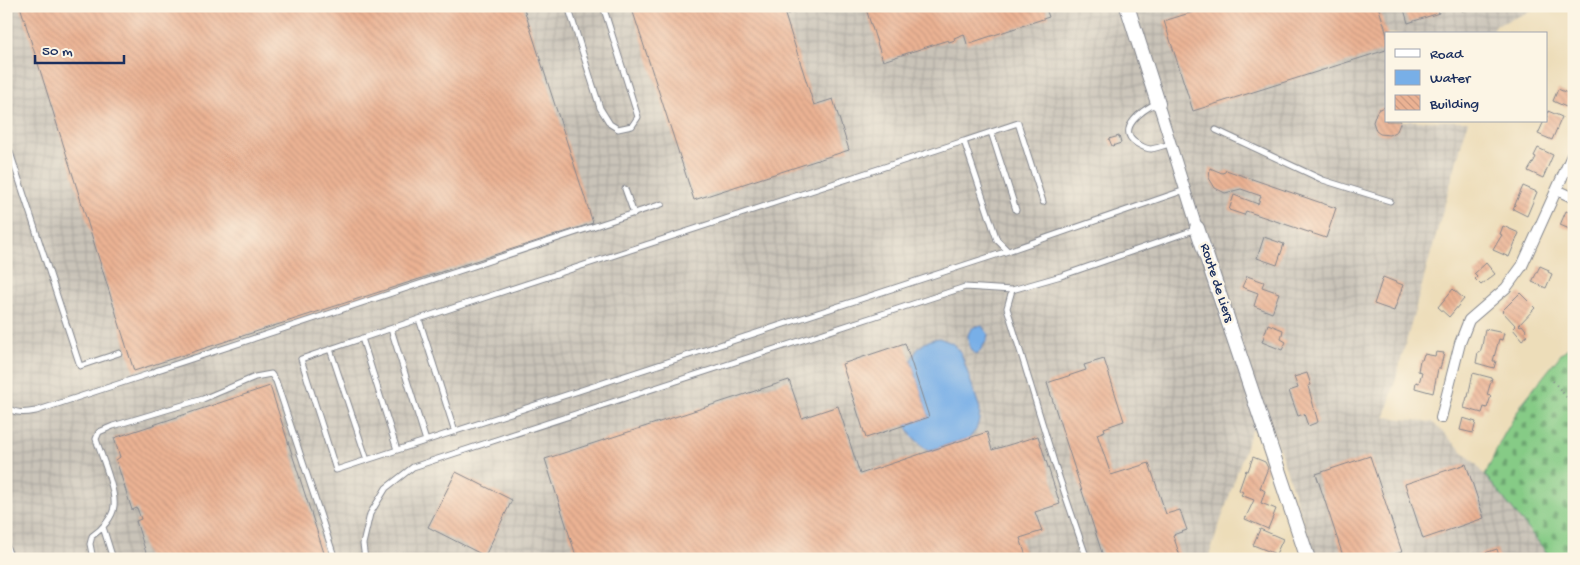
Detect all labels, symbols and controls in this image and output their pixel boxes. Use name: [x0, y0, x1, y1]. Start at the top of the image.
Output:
scale bar: [35, 32, 124, 64]
legend: [1385, 32, 1548, 122]
text: 50 m: [42, 43, 73, 61]
text: Road: [1430, 46, 1464, 64]
text: Water: [1430, 70, 1472, 88]
text: Building: [1429, 96, 1479, 114]
street label: Route de Liers: [1195, 242, 1237, 325]

